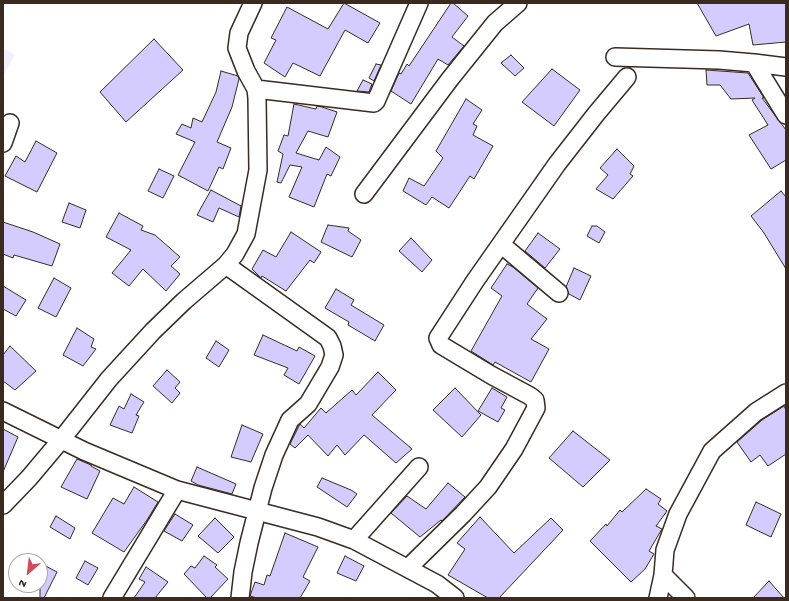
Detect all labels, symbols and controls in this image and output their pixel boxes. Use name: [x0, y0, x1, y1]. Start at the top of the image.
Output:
north arrow: [8, 553, 48, 593]
text: N: [17, 576, 29, 590]

